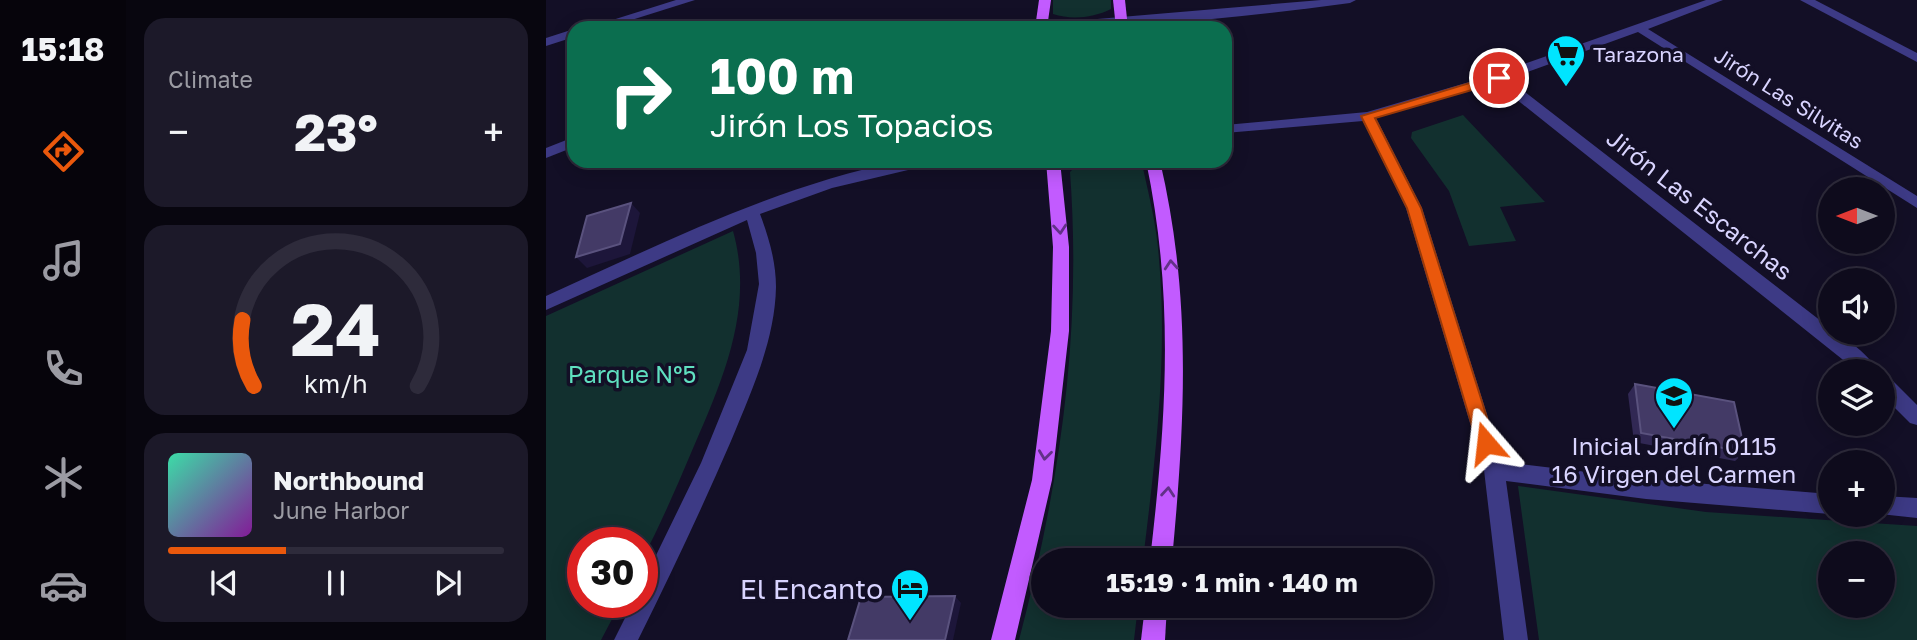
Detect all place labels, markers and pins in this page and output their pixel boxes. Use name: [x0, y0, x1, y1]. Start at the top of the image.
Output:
supermarket icon: Tarazona: [1545, 33, 1587, 88]
place label: Tarazona: [1593, 41, 1684, 67]
pin: [1469, 48, 1529, 108]
school or university icon: Inicial Jardín 0115 16 Virgen del Carmen: [1653, 375, 1695, 430]
place label: Inicial Jardín 0115 16 Virgen del Carmen: [1552, 431, 1796, 488]
hotel icon: El Encanto: [889, 567, 931, 622]
place label: El Encanto: [740, 572, 883, 605]

